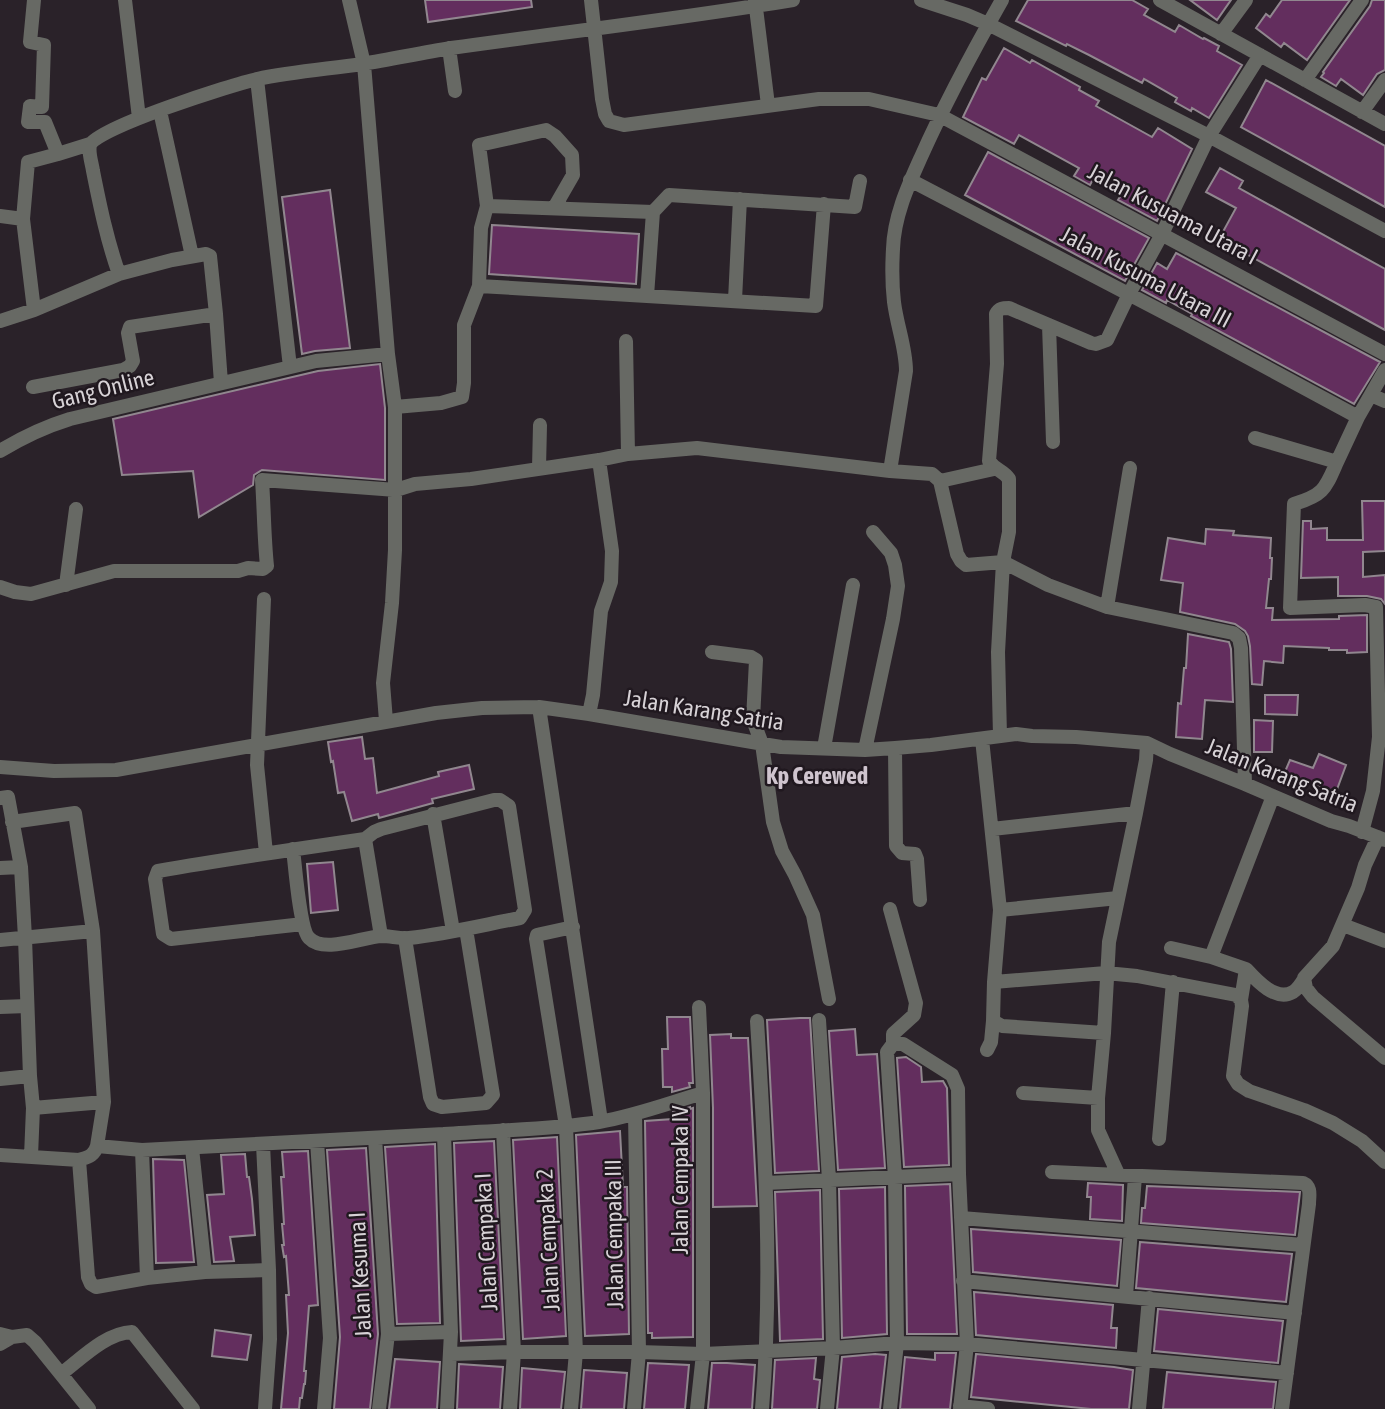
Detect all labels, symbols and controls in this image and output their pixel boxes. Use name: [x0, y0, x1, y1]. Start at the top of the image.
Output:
street label: Jalan Kusuama Utara I: [1084, 158, 1262, 270]
street label: Jalan Kusuma Utara III: [1056, 221, 1236, 333]
street label: Gang Online: [49, 364, 157, 414]
street label: Jalan Karang Satria: [622, 685, 786, 735]
street label: Jalan Karang Satria: [1202, 733, 1362, 817]
district label: Kp Cerewed: [766, 762, 868, 789]
street label: Jalan Cempaka IV: [667, 1105, 693, 1255]
street label: Jalan Cempaka III: [600, 1159, 628, 1309]
street label: Jalan Cempaka 2: [531, 1168, 565, 1312]
street label: Jalan Cempaka I: [469, 1172, 503, 1312]
street label: Jalan Kesuma I: [344, 1211, 376, 1339]

